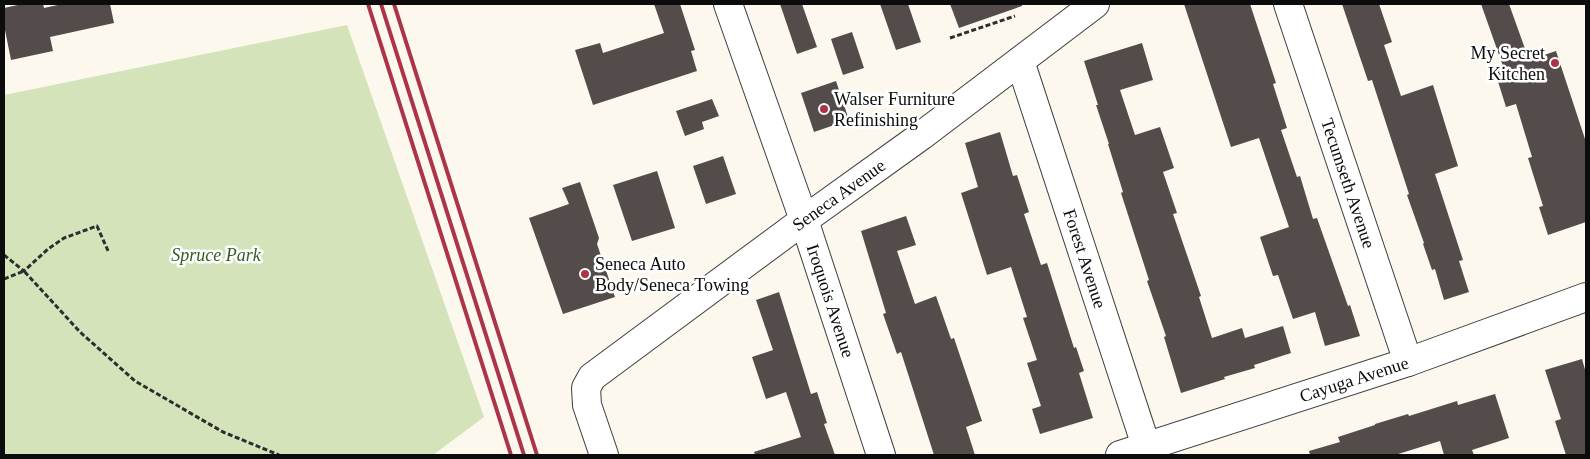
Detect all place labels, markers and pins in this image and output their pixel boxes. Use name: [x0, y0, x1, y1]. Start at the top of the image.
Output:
place label: My Secret Kitchen: [1471, 43, 1545, 84]
marker: My Secret Kitchen: [1549, 57, 1561, 69]
place label: Walser Furniture Refinishing: [834, 89, 955, 130]
marker: Walser Furniture Refinishing: [818, 103, 830, 115]
place label: Seneca Auto Body/Seneca Towing: [595, 254, 749, 295]
marker: Seneca Auto Body/Seneca Towing: [579, 268, 591, 280]

